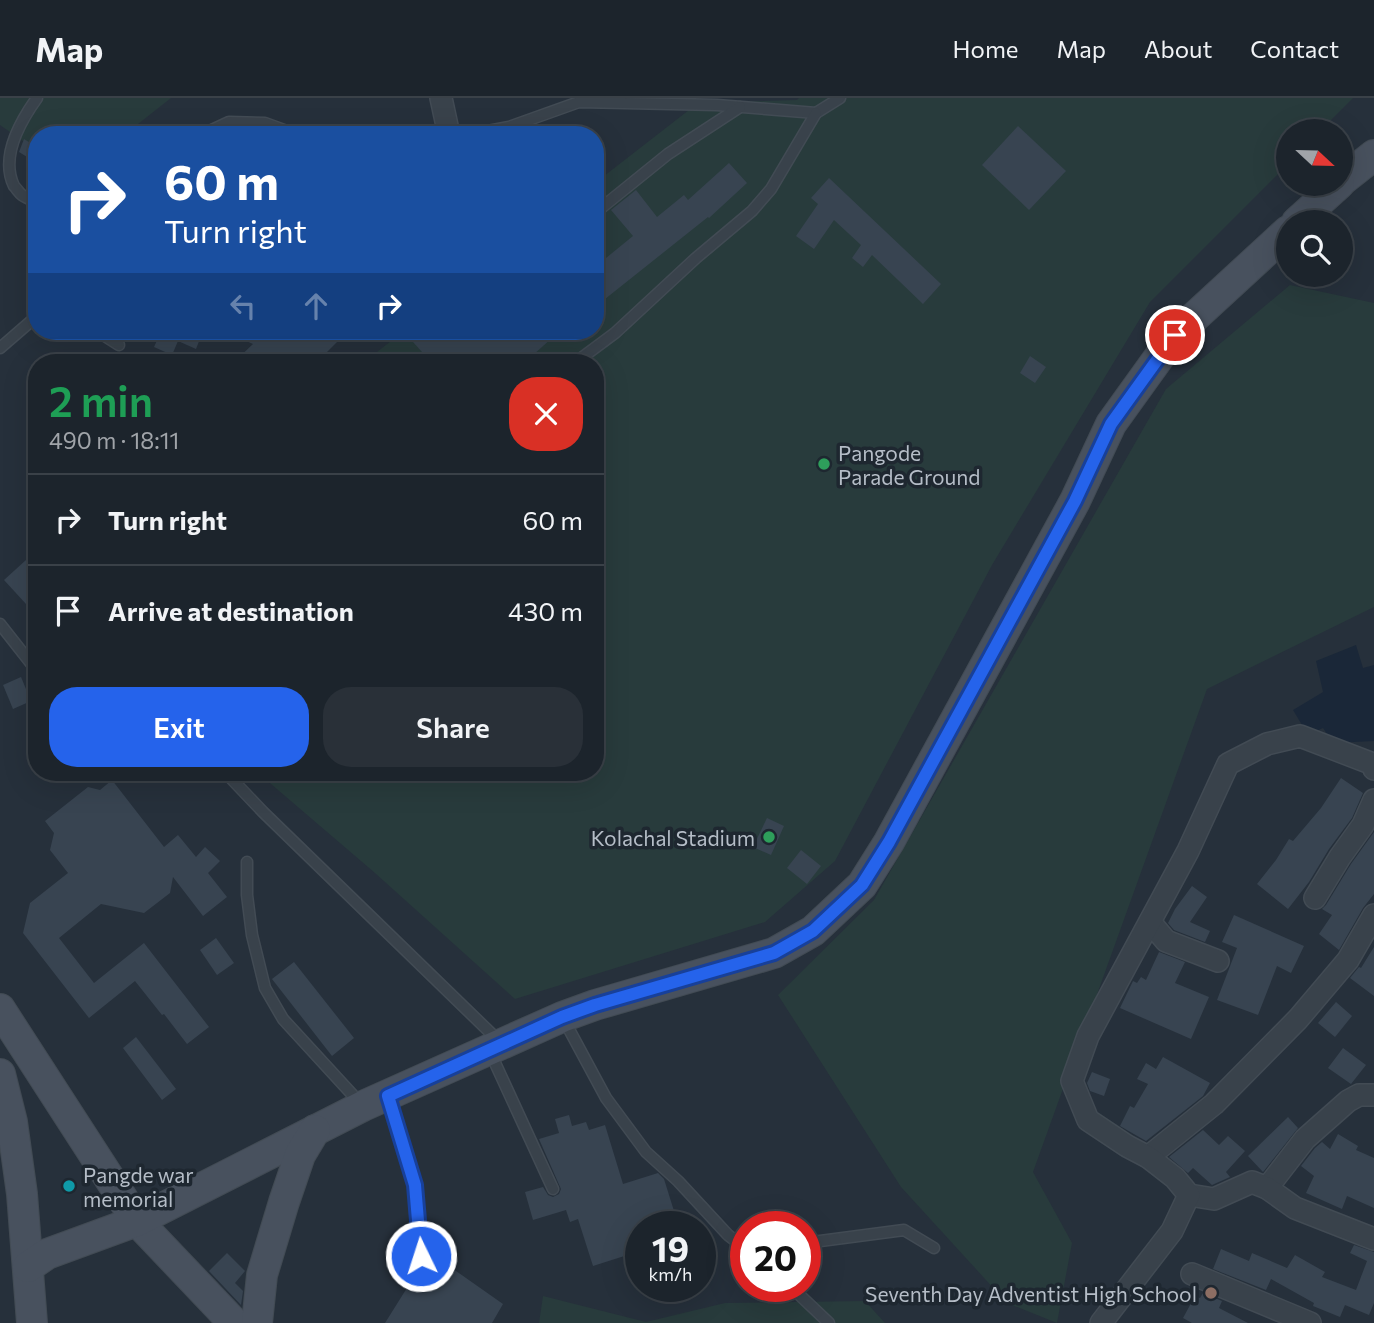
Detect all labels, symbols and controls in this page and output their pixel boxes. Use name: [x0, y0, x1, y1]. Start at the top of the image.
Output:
text: Map: [35, 28, 103, 69]
text: Home: [953, 34, 1019, 63]
text: Map: [1057, 34, 1106, 63]
text: About: [1144, 34, 1212, 63]
text: Contact: [1250, 34, 1339, 63]
north arrow: [1276, 119, 1353, 196]
map controls: [1276, 119, 1353, 287]
text: 60 m: [164, 150, 279, 210]
icon: right: [49, 154, 140, 245]
text: Turn right: [164, 210, 307, 250]
button: search: [1276, 210, 1353, 287]
icon: left: [224, 287, 262, 325]
icon: ahead: [297, 287, 335, 325]
icon: right: [370, 287, 408, 325]
pin: [1145, 305, 1205, 365]
icon: arrive: [1156, 316, 1194, 354]
text: 2 min: [49, 374, 153, 426]
button: close: [509, 377, 583, 451]
text: 490 m · 18:11: [49, 426, 179, 454]
place label: Pangode Parade Ground: [838, 440, 980, 489]
marker: Pangode Parade Ground: [816, 456, 832, 472]
icon: right: [49, 501, 87, 539]
text: Turn right: [108, 504, 227, 535]
text: 60 m: [523, 504, 583, 535]
icon: arrive: [49, 592, 87, 630]
text: Arrive at destination: [108, 595, 354, 626]
text: 430 m: [508, 595, 583, 626]
button: Exit: [49, 687, 309, 767]
button: Share: [323, 687, 583, 767]
place label: Kolachal Stadium: [591, 825, 755, 850]
marker: Kolachal Stadium: [761, 829, 777, 845]
place label: Pangde war memorial: [83, 1162, 194, 1211]
marker: Pangde war memorial: [61, 1178, 77, 1194]
speed limit sign: 20: [730, 1211, 821, 1302]
position arrow: [384, 1219, 458, 1293]
text: 19: [652, 1226, 689, 1269]
text: km/h: [649, 1263, 692, 1285]
place label: Seventh Day Adventist High School: [865, 1281, 1197, 1306]
marker: Seventh Day Adventist High School: [1203, 1285, 1219, 1301]

